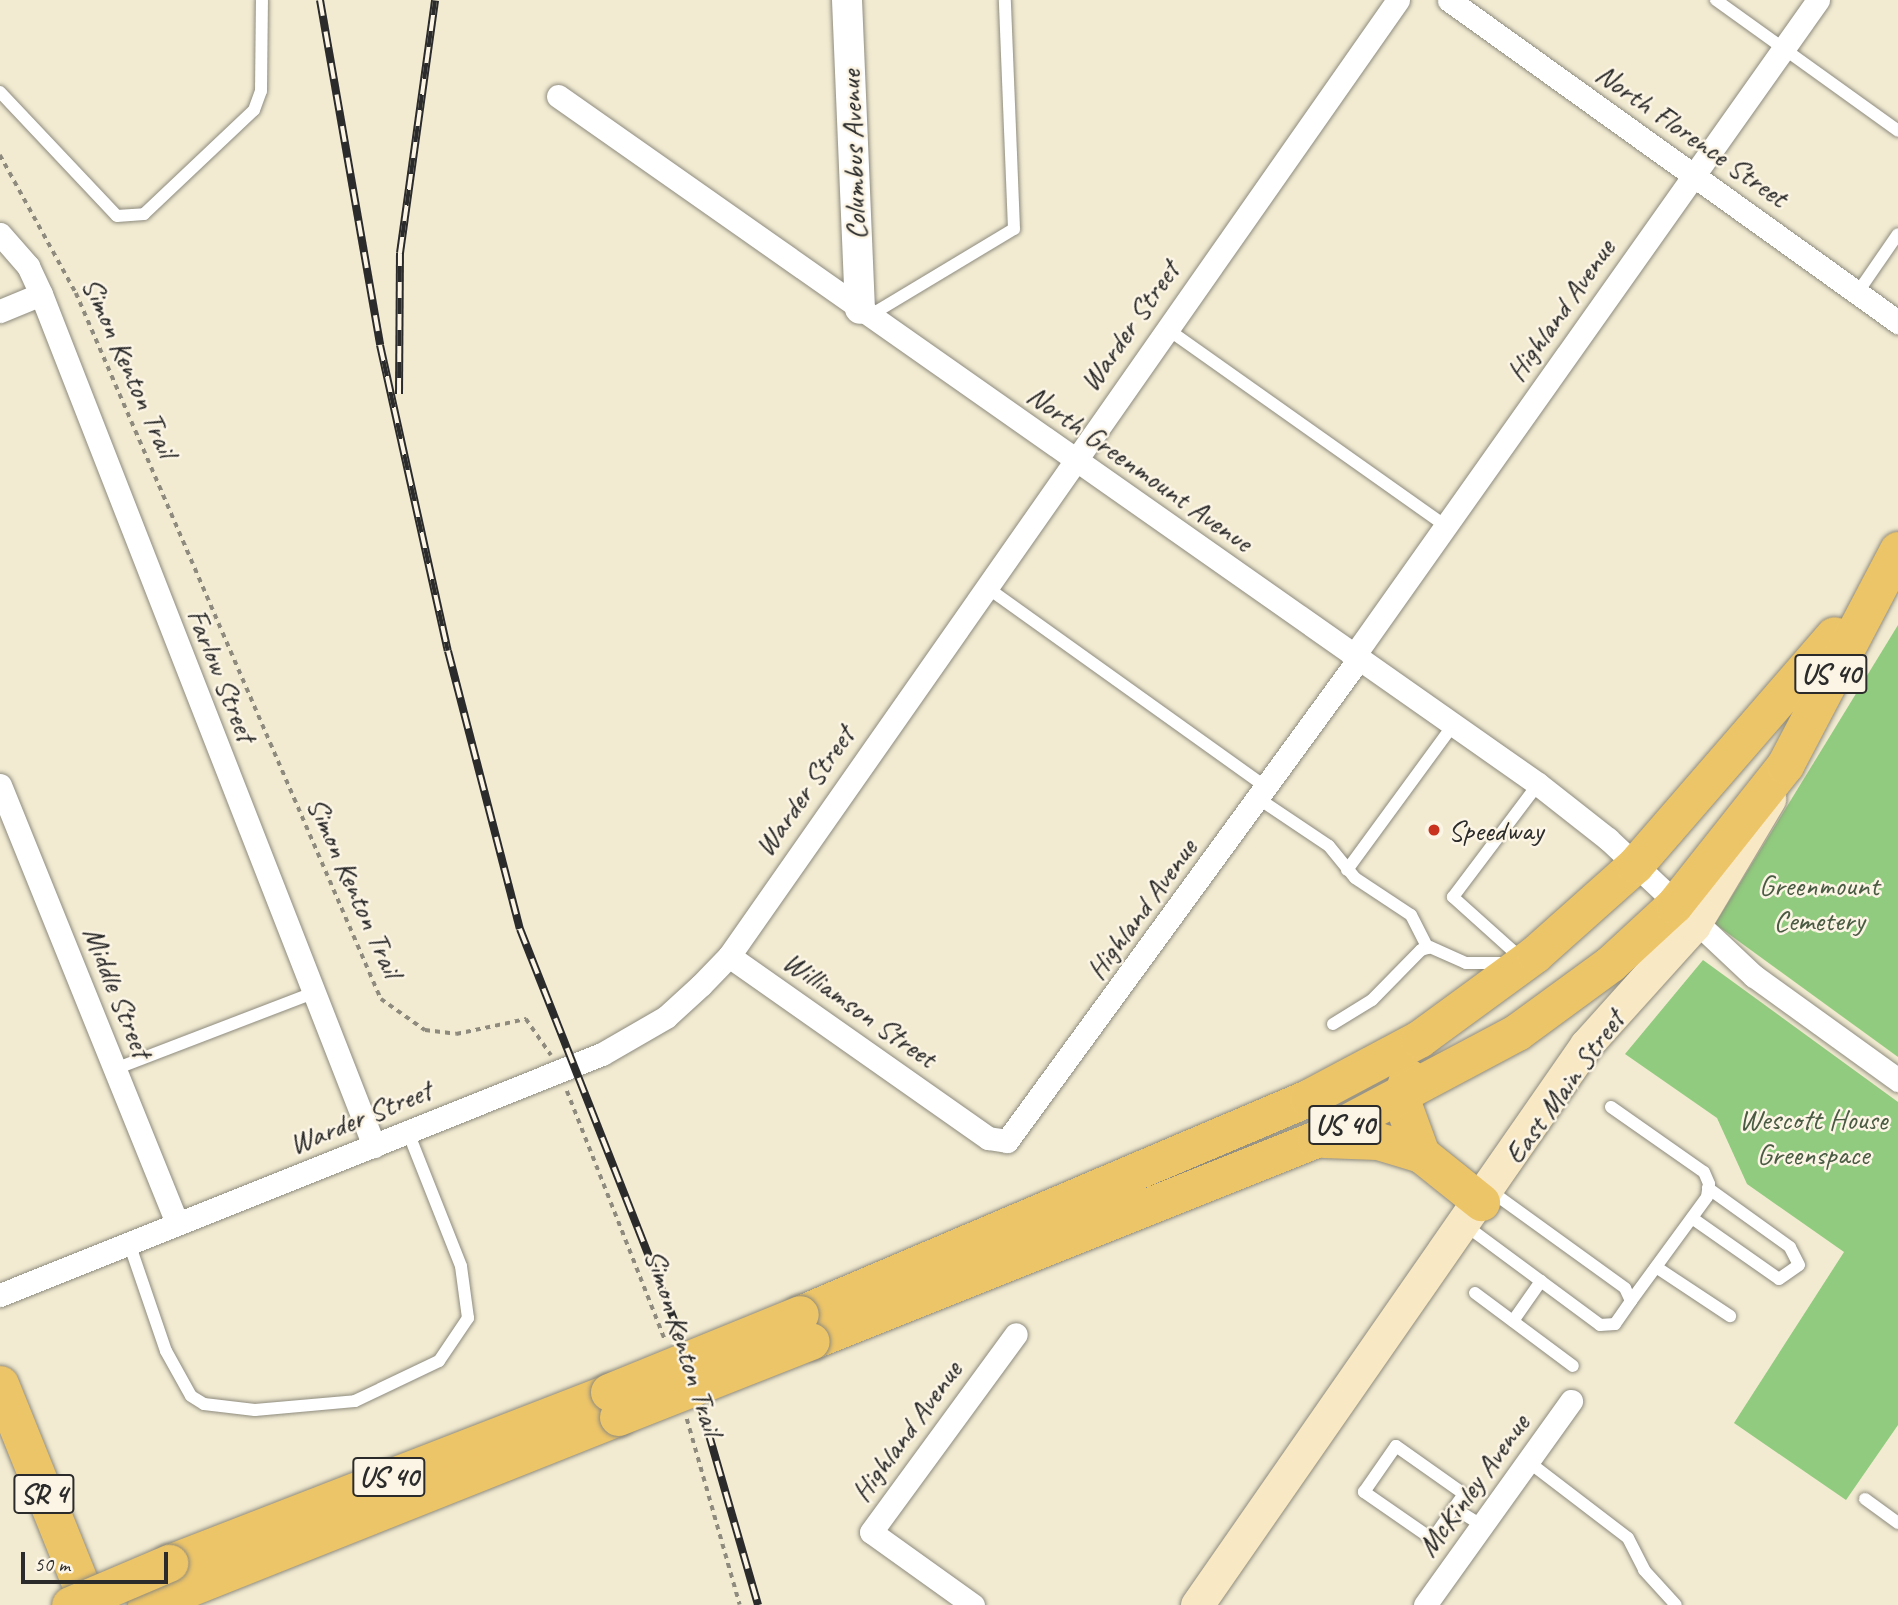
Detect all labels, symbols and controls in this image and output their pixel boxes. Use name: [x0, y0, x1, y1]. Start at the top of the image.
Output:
street label: North Florence Street: [1589, 55, 1795, 215]
street label: Columbus Avenue: [832, 69, 874, 241]
street label: Highland Avenue: [1498, 232, 1622, 388]
street label: Warder Street: [1071, 254, 1187, 398]
street label: Simon Kenton Trail: [74, 272, 186, 462]
street label: North Greenmount Avenue: [1020, 377, 1260, 559]
street label: Farlow Street: [179, 603, 265, 747]
road number: US 40: [1794, 650, 1868, 698]
street label: Warder Street: [746, 719, 862, 863]
street label: Simon Kenton Trail: [299, 792, 411, 982]
place label: Speedway: [1448, 812, 1543, 848]
marker: Speedway: [1426, 822, 1442, 838]
street label: Highland Avenue: [1078, 831, 1204, 987]
park label: Greenmount Cemetery: [1759, 867, 1879, 937]
street label: Middle Street: [75, 921, 161, 1063]
street label: Williamson Street: [776, 943, 944, 1075]
street label: East Main Street: [1496, 1002, 1632, 1172]
street label: Warder Street: [284, 1072, 436, 1162]
road number: US 40: [1308, 1100, 1382, 1150]
park label: Wescott House Greenspace: [1739, 1101, 1887, 1172]
street label: Simon Kenton Trail: [637, 1245, 731, 1439]
street label: Highland Avenue: [843, 1353, 969, 1509]
street label: McKinley Avenue: [1409, 1407, 1537, 1563]
road number: US 40: [352, 1452, 426, 1502]
road number: SR 4: [12, 1470, 76, 1518]
scale bar: [24, 1538, 172, 1582]
text: 50 m: [34, 1551, 70, 1577]

